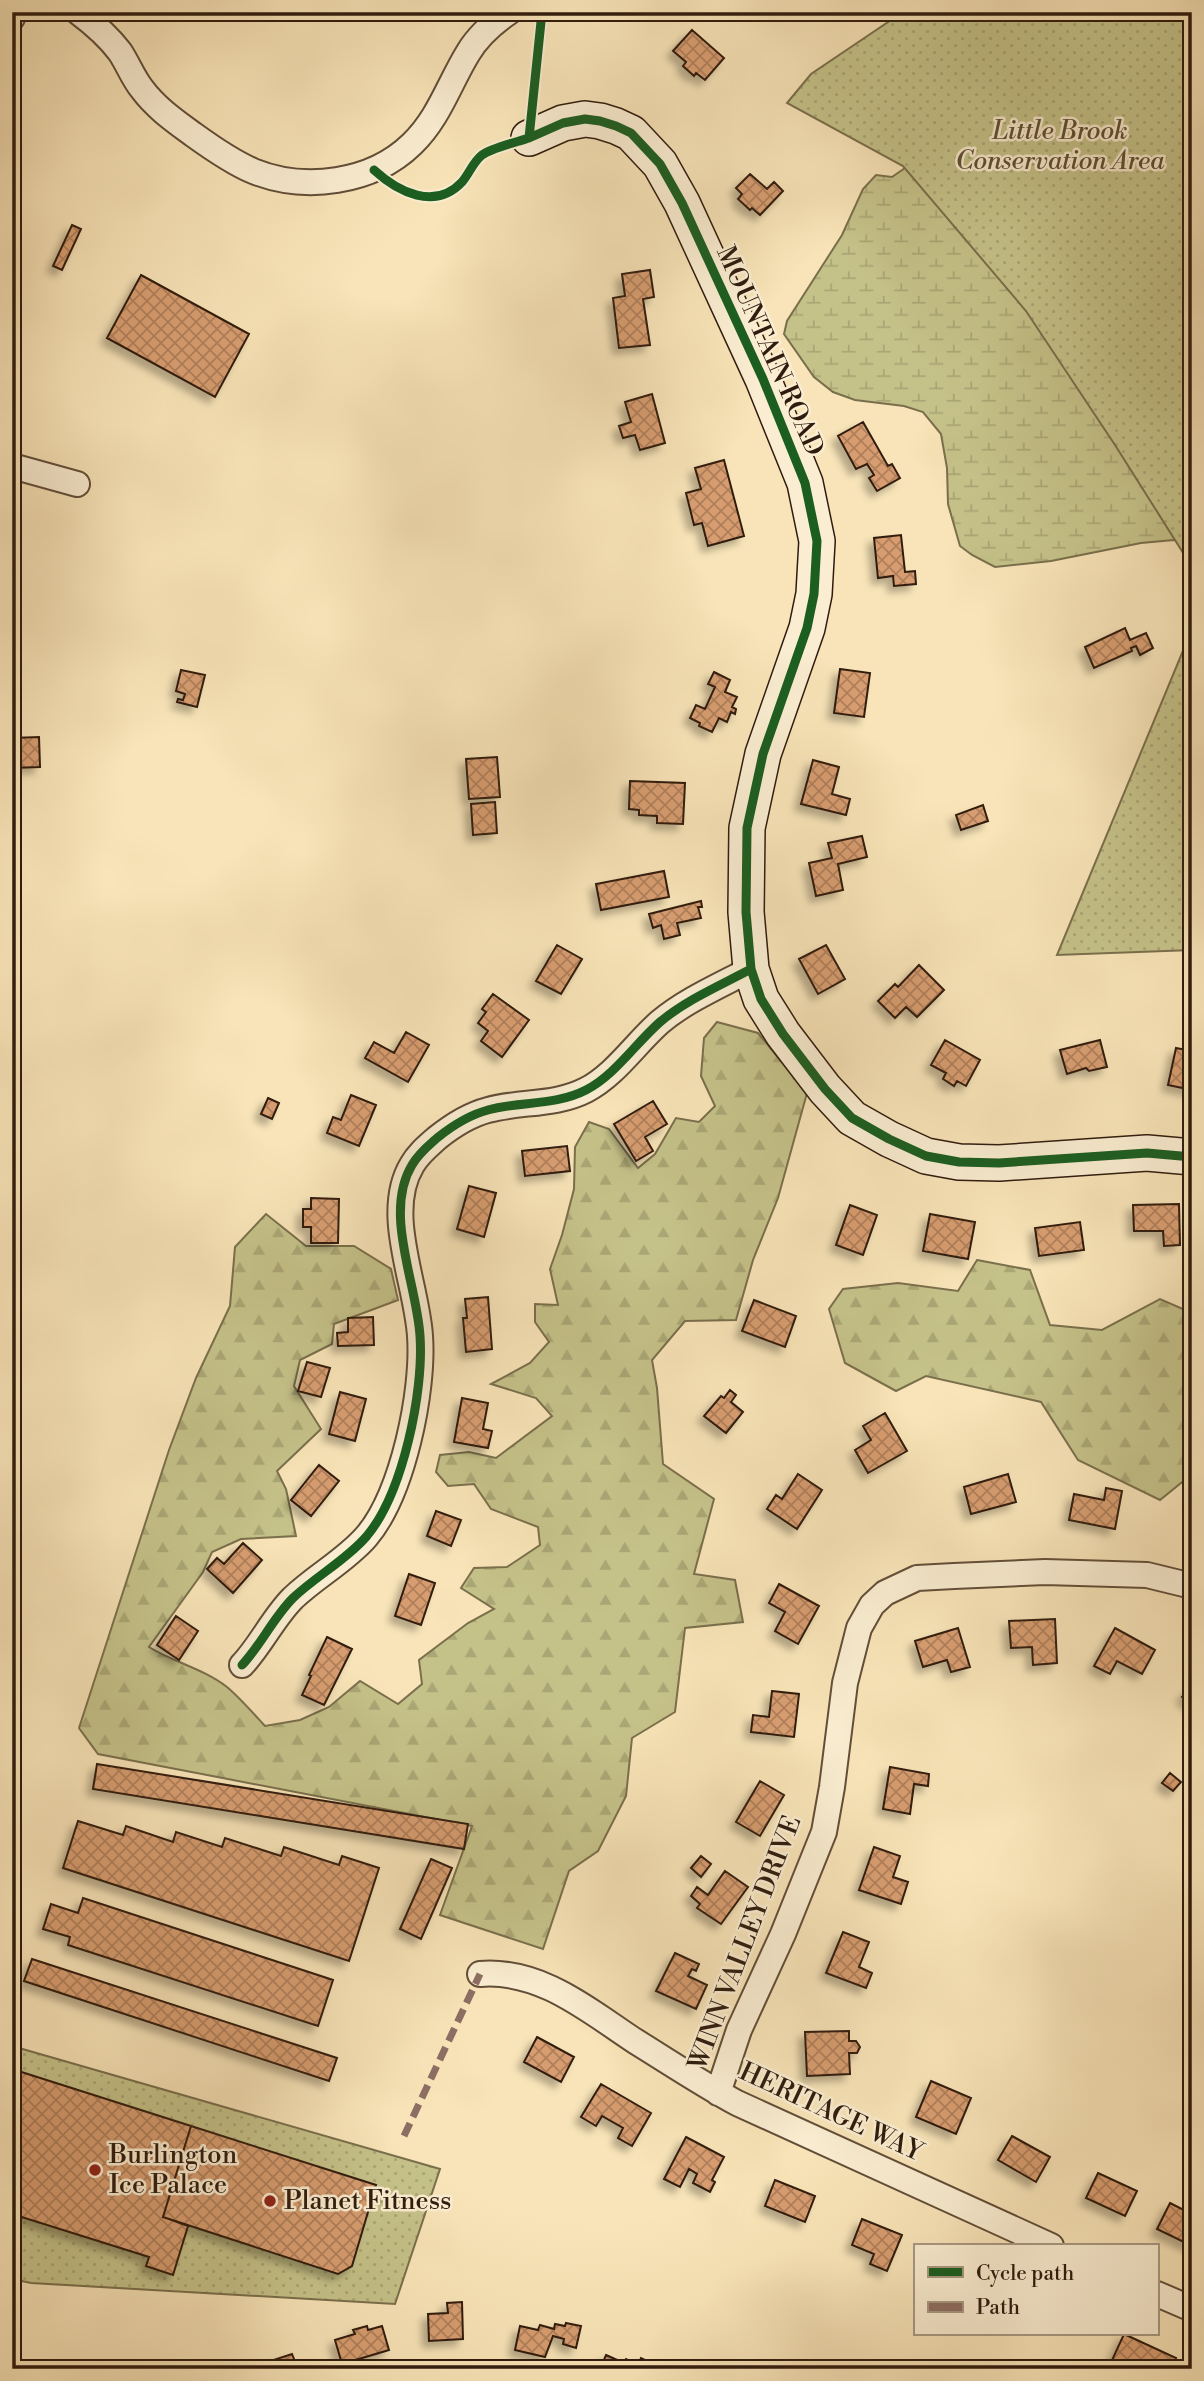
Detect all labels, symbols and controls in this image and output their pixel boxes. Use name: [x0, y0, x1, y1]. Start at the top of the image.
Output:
park label: Little Brook Conservation Area: [956, 115, 1165, 177]
street label: MOUNTAIN ROAD: [709, 241, 831, 461]
street label: WINN VALLEY DRIVE: [681, 1811, 808, 2076]
street label: HERITAGE WAY: [734, 2055, 930, 2169]
place label: Burlington Ice Palace: [108, 2139, 237, 2201]
marker: Burlington Ice Palace: [87, 2162, 103, 2178]
place label: Planet Fitness: [284, 2185, 452, 2217]
marker: Planet Fitness: [262, 2193, 278, 2209]
legend: [914, 2244, 1158, 2336]
text: Cycle path: [976, 2261, 1075, 2287]
text: Path: [976, 2295, 1021, 2321]

